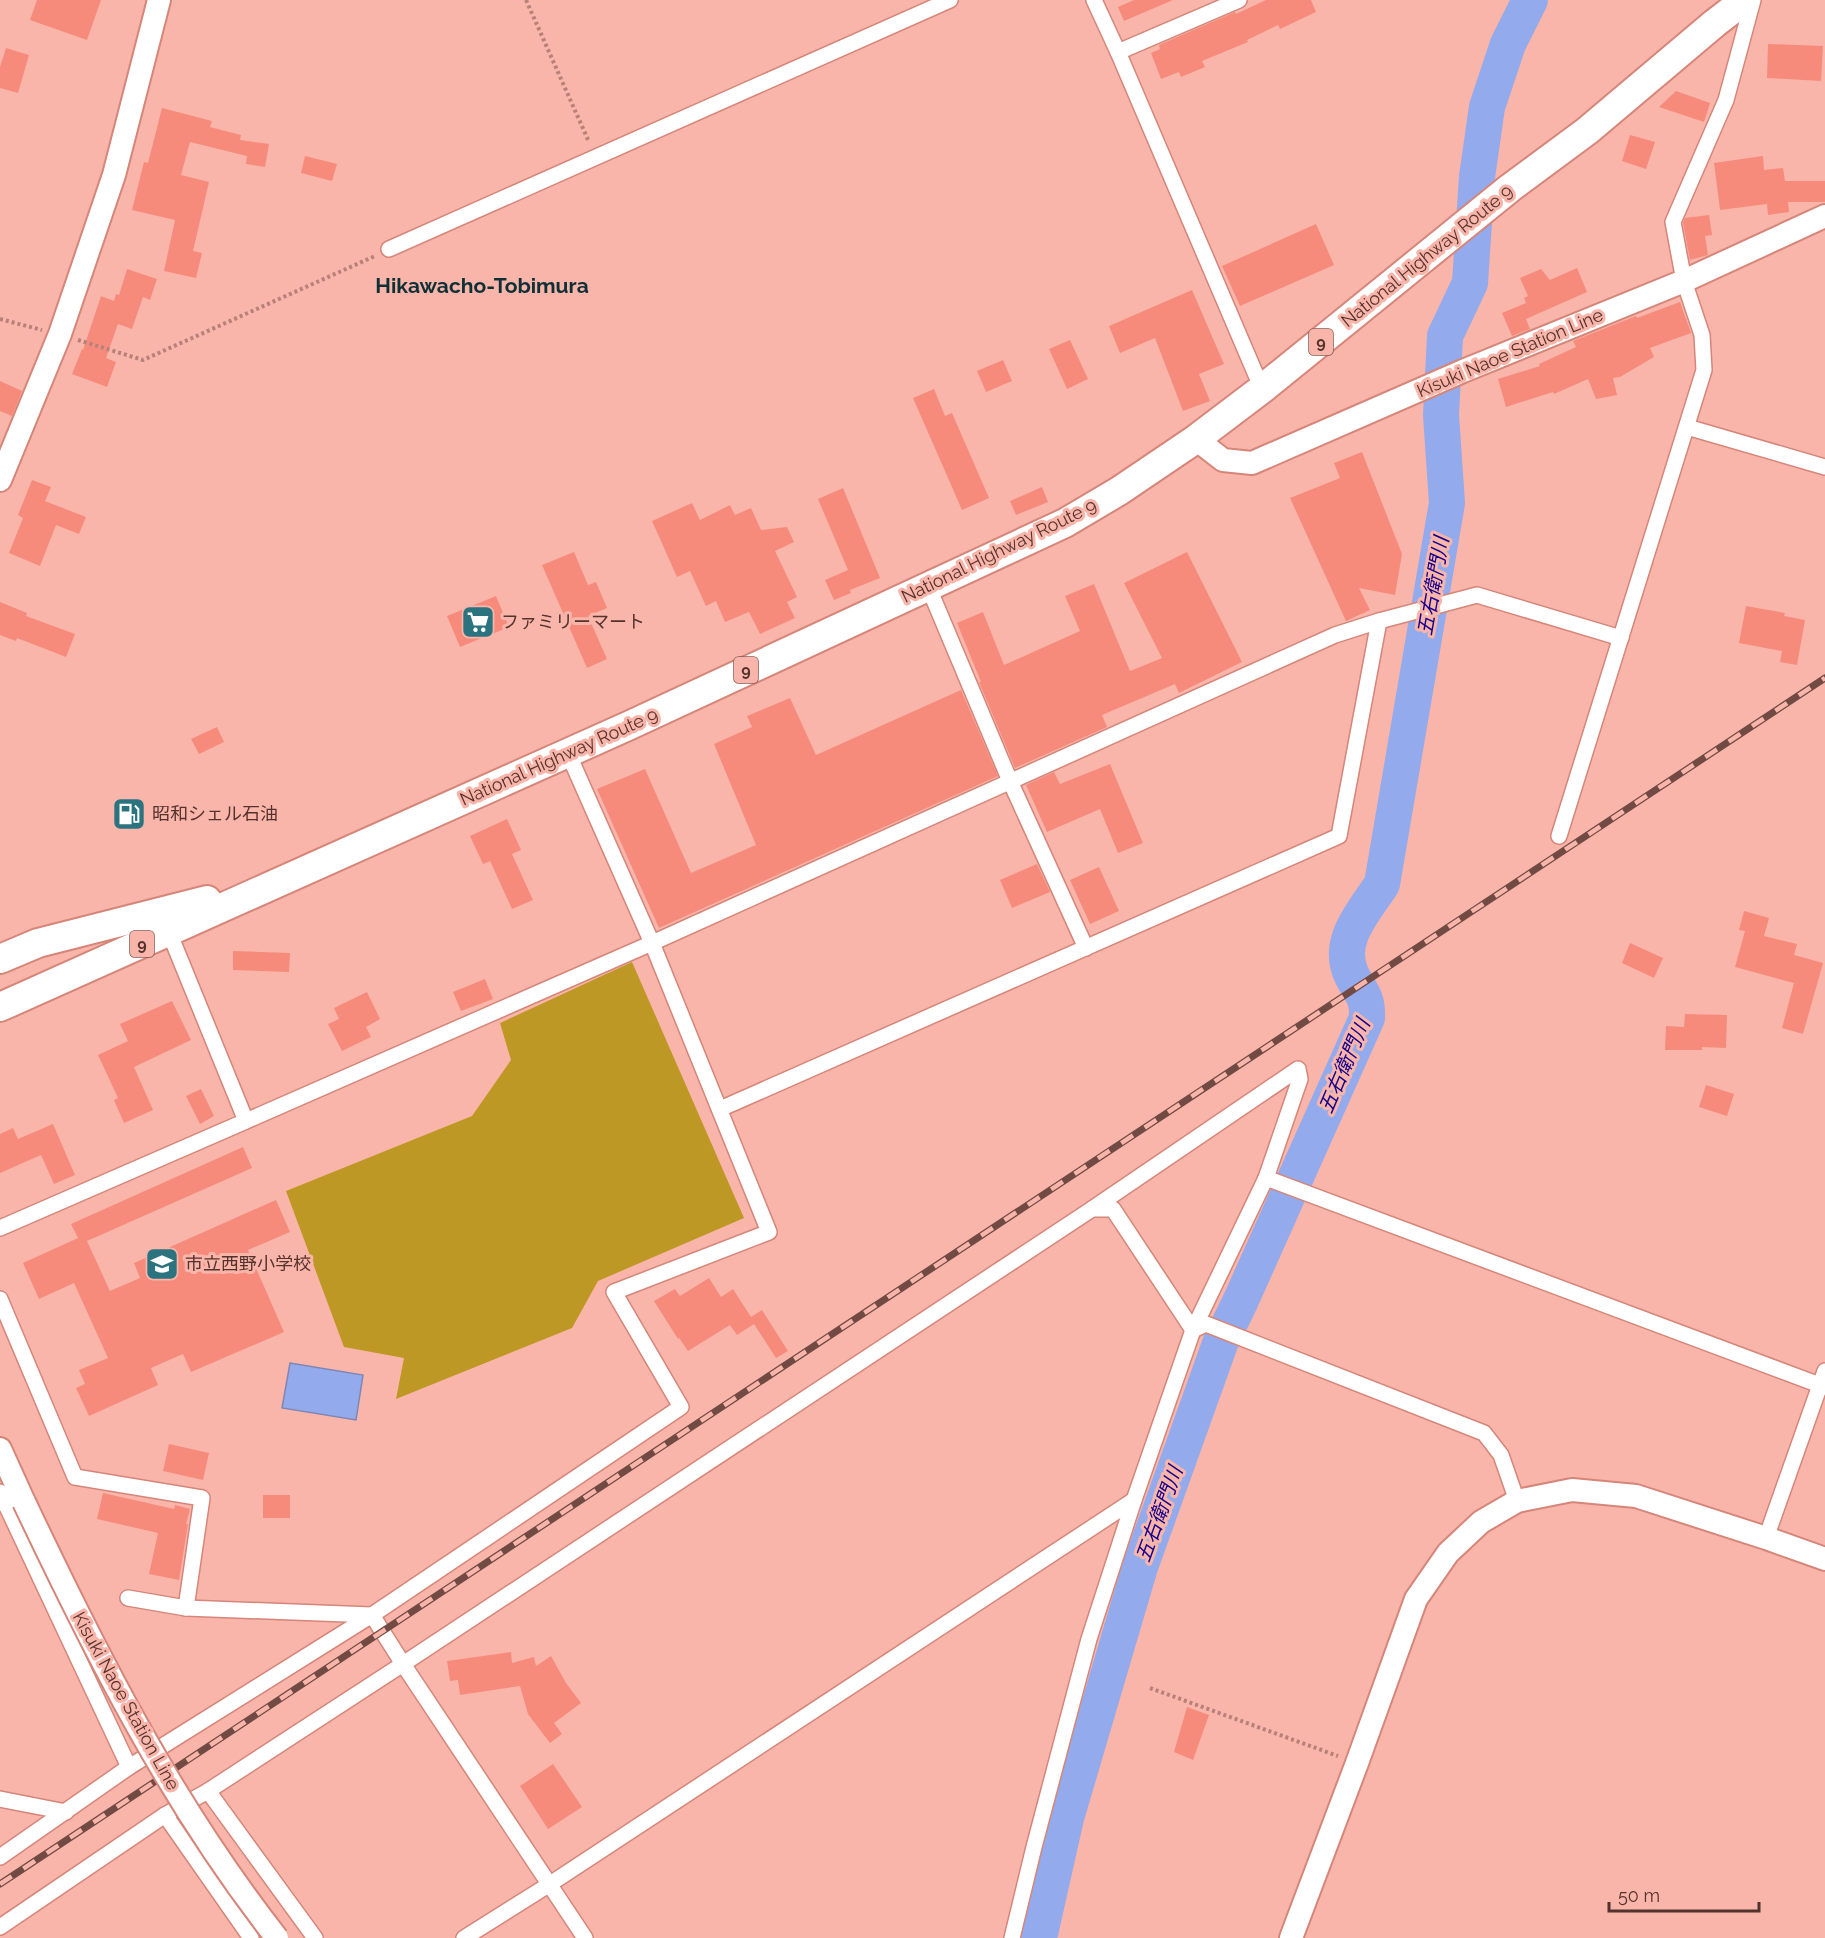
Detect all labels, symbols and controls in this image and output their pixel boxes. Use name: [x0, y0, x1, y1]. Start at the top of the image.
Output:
street label: National Highway Route 9: [1337, 180, 1517, 331]
district label: Hikawacho-Tobimura: [375, 273, 589, 298]
street label: Kisuki Naoe Station Line: [1414, 304, 1606, 401]
road number: 9: [1309, 329, 1333, 355]
street label: National Highway Route 9: [898, 494, 1100, 607]
water label: 五右衛門川: [1412, 533, 1454, 637]
supermarket icon: ファミリーマート: [460, 604, 496, 640]
place label: ファミリーマート: [501, 611, 645, 632]
road number: 9: [734, 657, 758, 683]
street label: National Highway Route 9: [457, 703, 661, 810]
fuel station icon: 昭和シェル石油: [111, 796, 147, 832]
place label: 昭和シェル石油: [152, 803, 278, 824]
road number: 9: [130, 931, 154, 957]
water label: 五右衛門川: [1313, 1013, 1375, 1117]
school or university icon: 市立西野小学校: [144, 1246, 180, 1282]
place label: 市立西野小学校: [185, 1253, 311, 1274]
water label: 五右衛門川: [1131, 1461, 1188, 1565]
street label: Kisuki Naoe Station Line: [69, 1608, 184, 1794]
scale bar: [1609, 1875, 1759, 1913]
text: 50 m: [1618, 1885, 1660, 1906]

